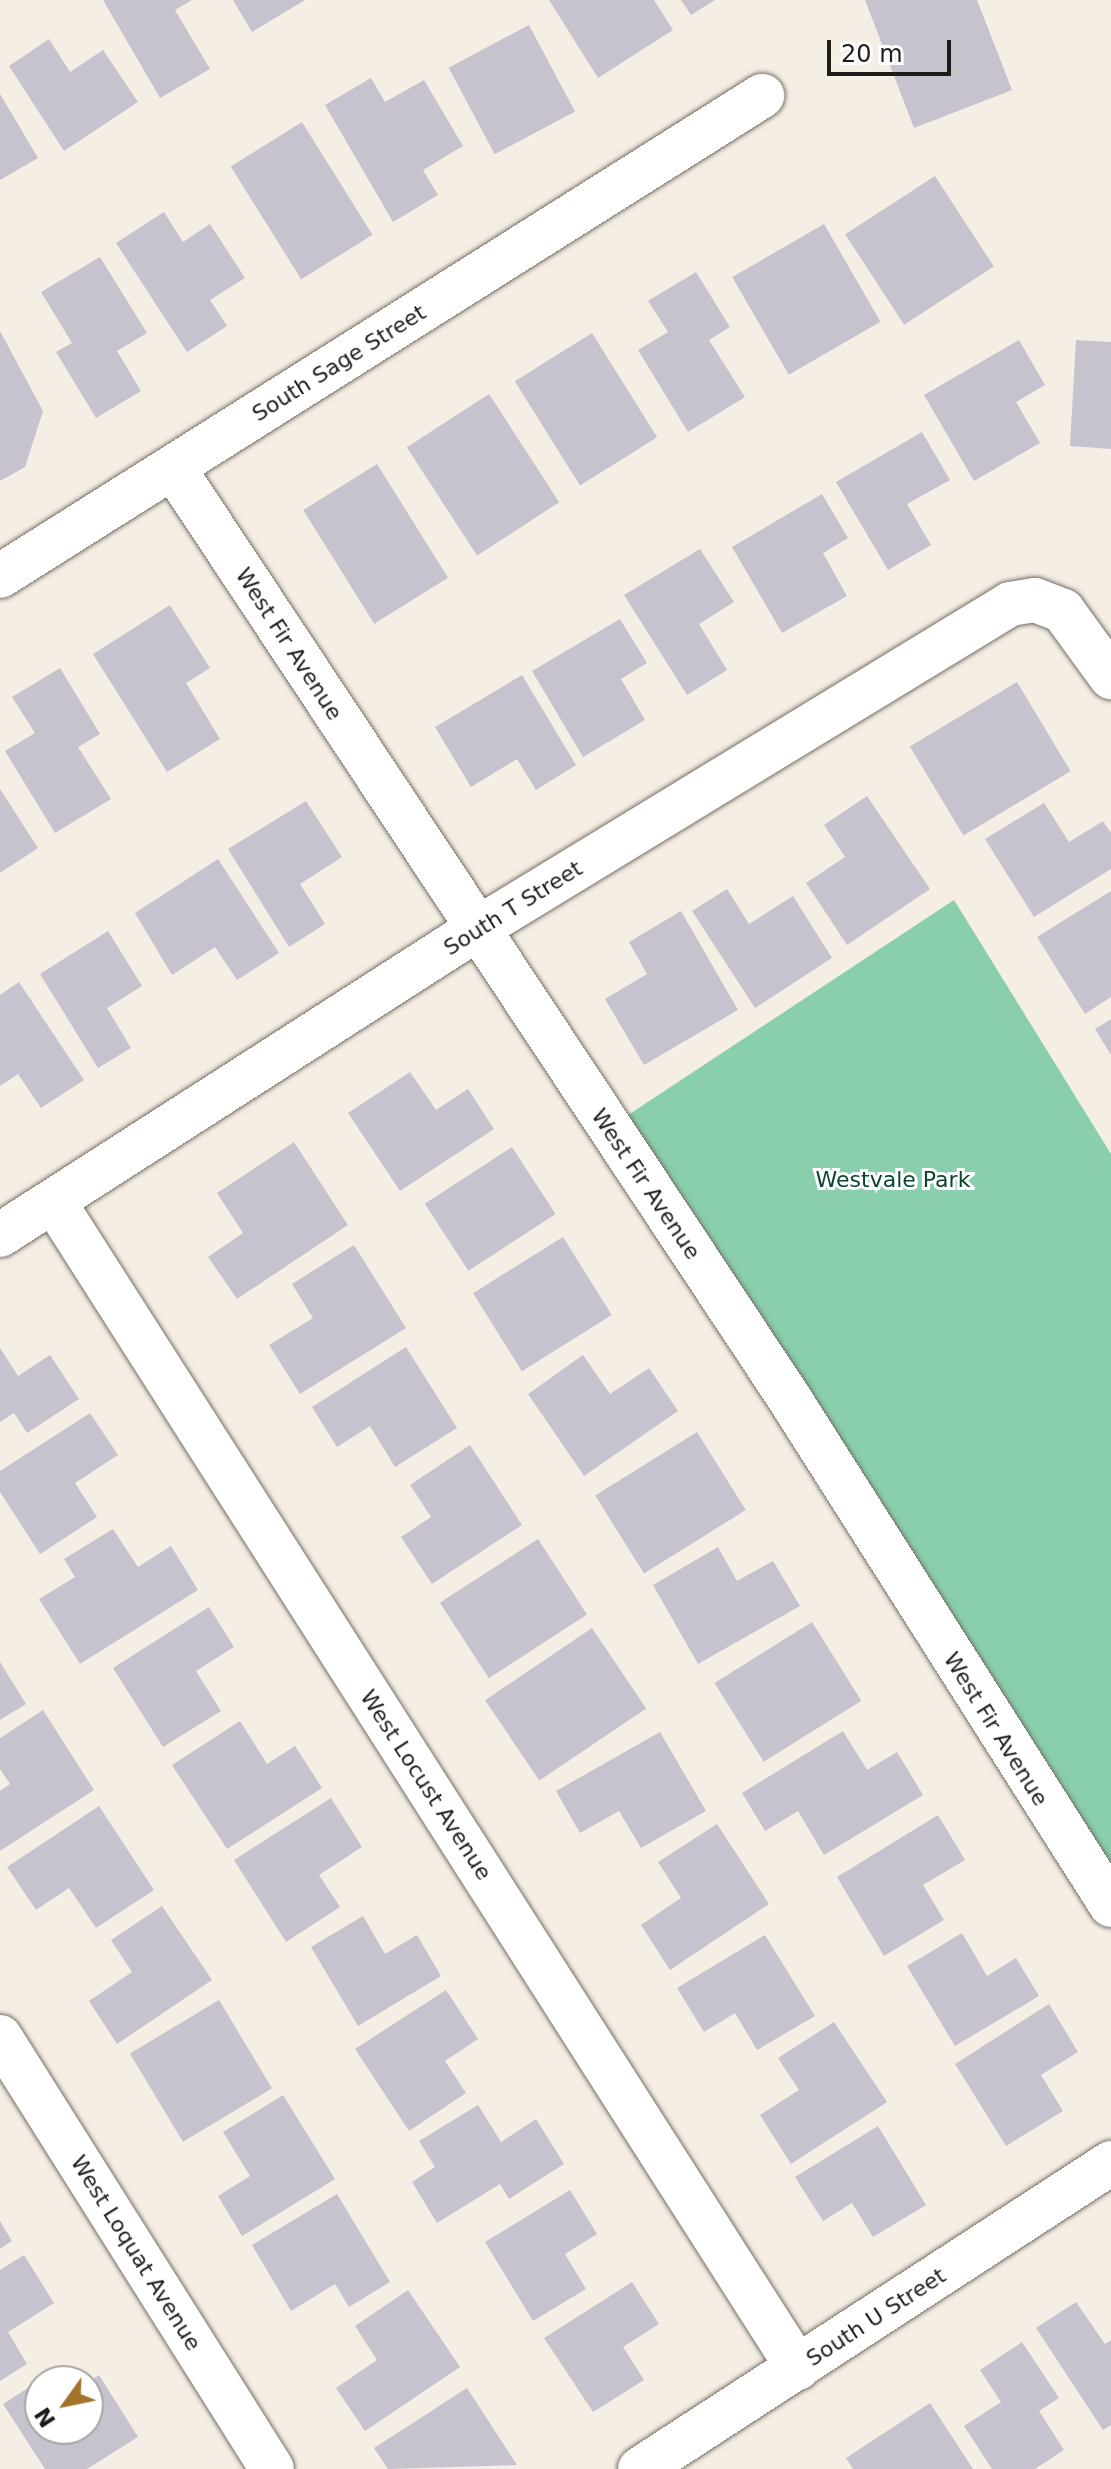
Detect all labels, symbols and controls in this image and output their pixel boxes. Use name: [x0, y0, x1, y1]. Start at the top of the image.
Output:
scale bar: [831, 24, 955, 74]
text: 20 m: [841, 40, 903, 68]
street label: South Sage Street: [247, 299, 431, 427]
street label: West Fir Avenue: [230, 563, 348, 725]
street label: South T Street: [439, 855, 587, 961]
street label: West Fir Avenue: [586, 1104, 706, 1264]
park label: Westvale Park: [816, 1167, 970, 1193]
street label: West Fir Avenue: [938, 1647, 1054, 1811]
street label: West Locust Avenue: [355, 1685, 497, 1885]
street label: West Loquat Avenue: [65, 2151, 207, 2355]
street label: South U Street: [801, 2262, 951, 2372]
north arrow: [24, 2365, 104, 2445]
text: N: [30, 2403, 61, 2432]

